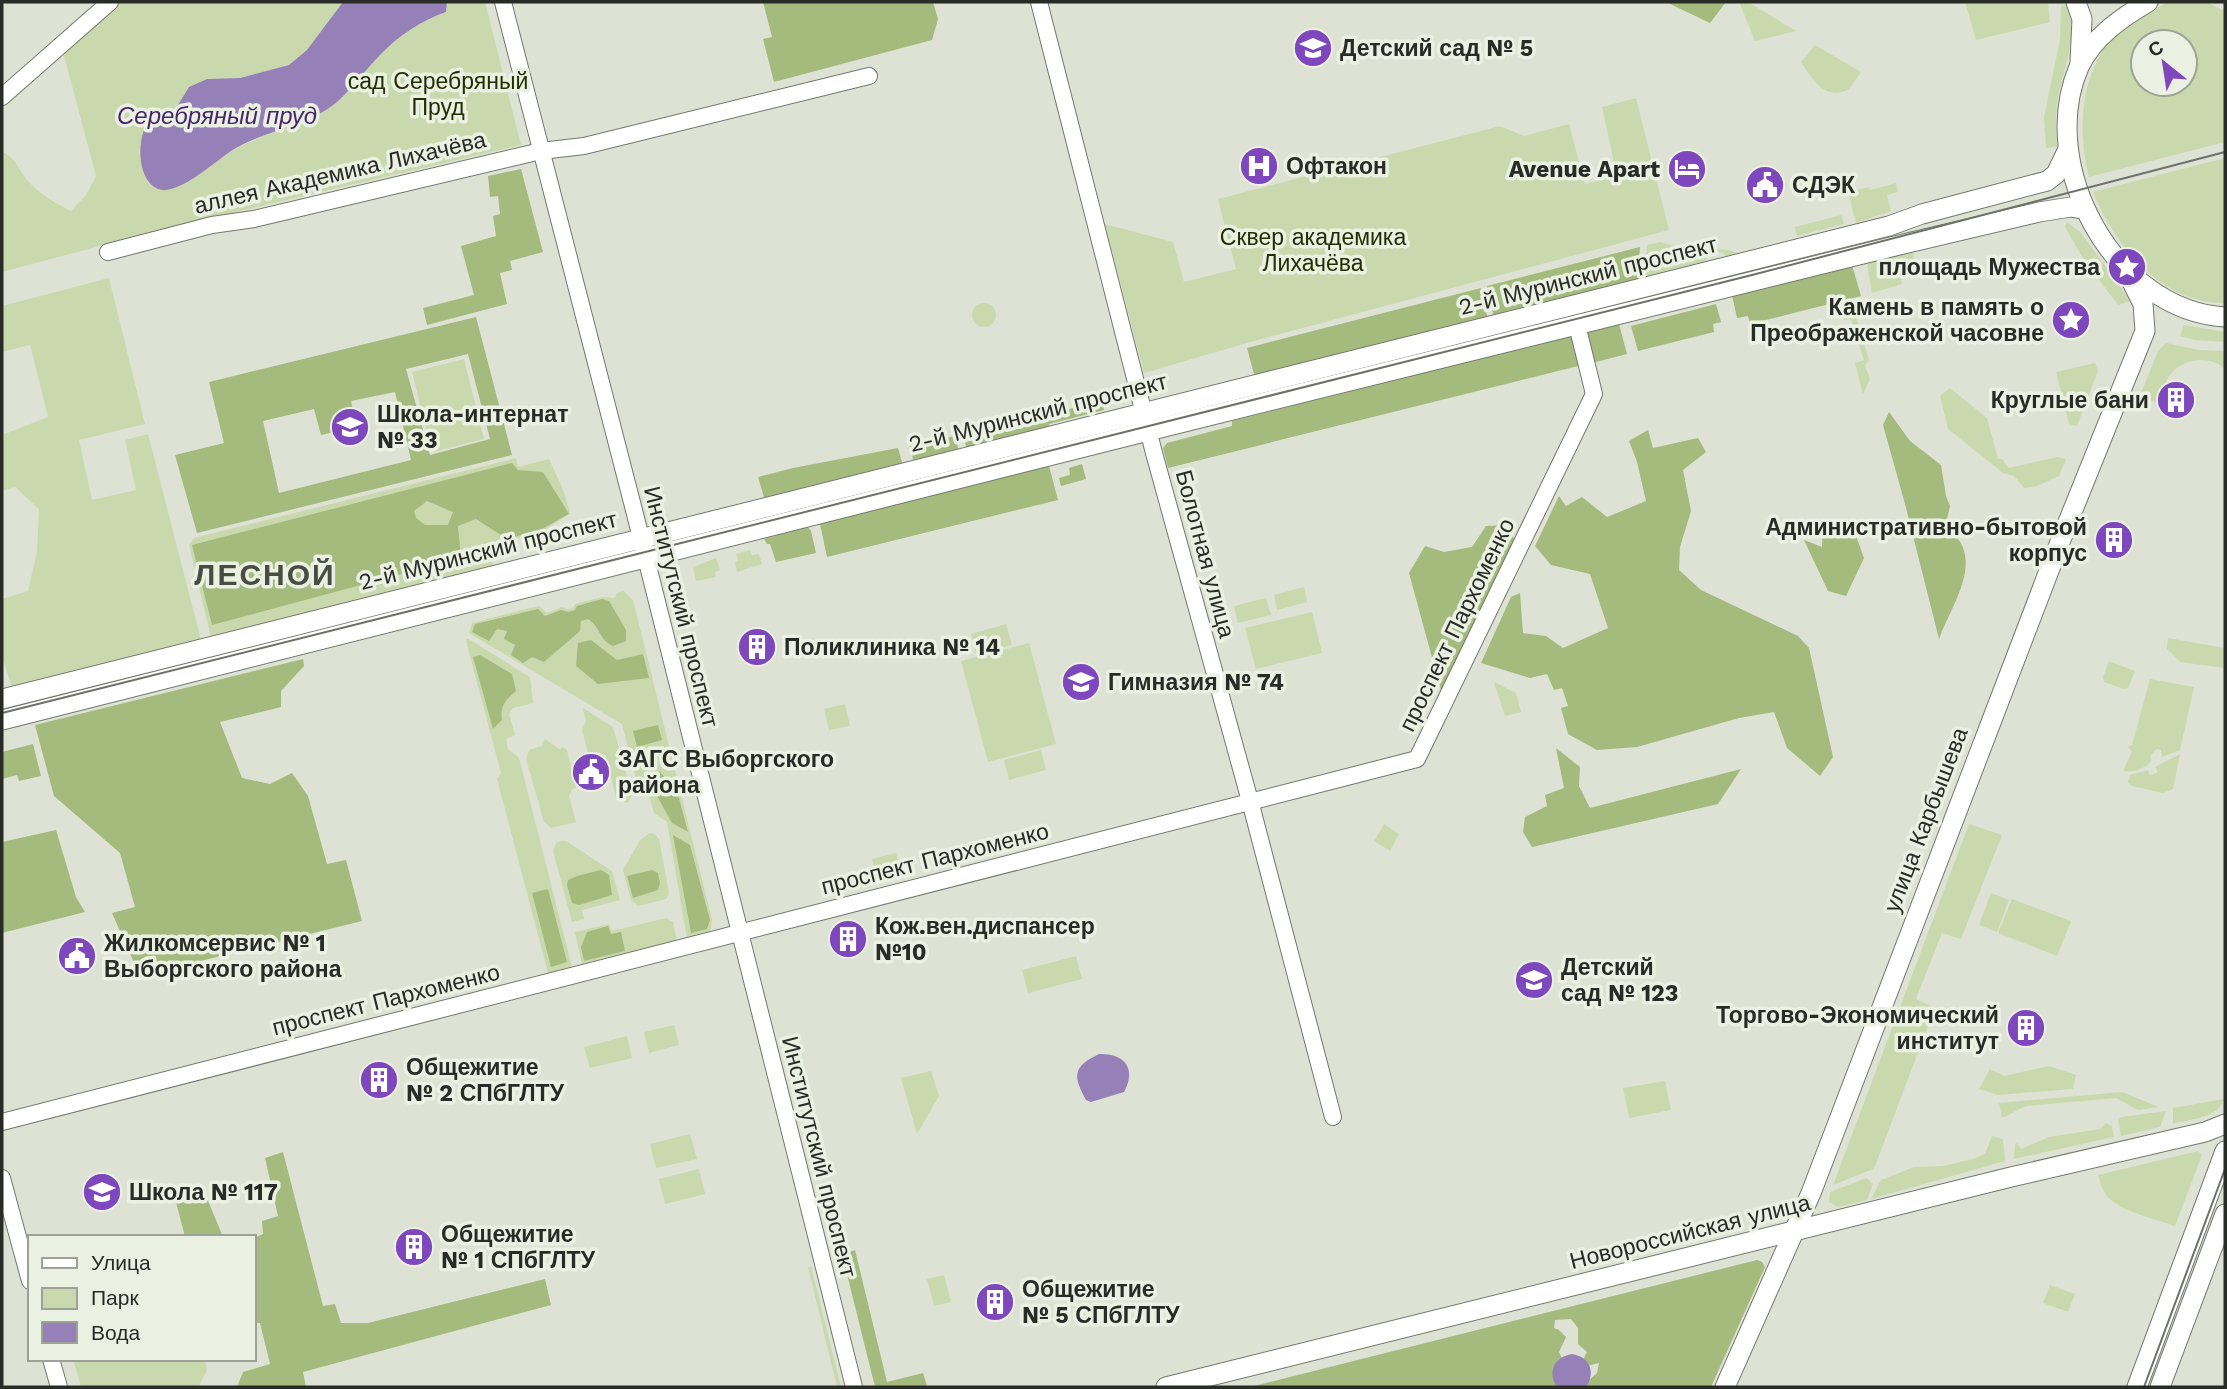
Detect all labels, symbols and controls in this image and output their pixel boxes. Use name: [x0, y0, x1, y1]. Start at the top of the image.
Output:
school or university icon: Детский сад № 5: [1292, 27, 1334, 69]
north arrow: [2129, 28, 2199, 98]
place label: Детский сад № 5: [1340, 35, 1533, 62]
text: С: [2144, 35, 2168, 62]
park label: сад Серебряный Пруд: [348, 68, 528, 121]
water label: Серебряный пруд: [117, 102, 317, 130]
street label: аллея Академика Лихачёва: [192, 126, 489, 220]
hospital icon: Офтакон: [1238, 145, 1280, 187]
hotel icon: Avenue Apart: [1666, 148, 1708, 190]
place label: Офтакон: [1286, 153, 1387, 180]
place label: Avenue Apart: [1509, 156, 1660, 183]
public building icon: СДЭК: [1744, 164, 1786, 206]
place label: СДЭК: [1792, 172, 1856, 199]
park label: Сквер академика Лихачёва: [1220, 224, 1406, 277]
street label: 2-й Муринский проспект: [1456, 231, 1720, 321]
place icon: площадь Мужества: [2106, 246, 2148, 288]
place label: площадь Мужества: [1879, 254, 2100, 281]
place label: Камень в память о Преображенской часовне: [1750, 294, 2044, 347]
place icon: Камень в память о Преображенской часовне: [2050, 299, 2092, 341]
street label: 2-й Муринский проспект: [906, 368, 1170, 458]
building icon: Круглые бани: [2155, 379, 2197, 421]
place label: Круглые бани: [1991, 387, 2149, 414]
place label: Школа-интернат № 33: [377, 401, 568, 454]
school or university icon: Школа-интернат № 33: [329, 406, 371, 448]
street label: Болотная улица: [1170, 467, 1240, 641]
street label: Институтский проспект: [638, 484, 724, 731]
street label: 2-й Муринский проспект: [356, 506, 620, 596]
street label: проспект Пархоменко: [1394, 514, 1520, 736]
place label: Административно-бытовой корпус: [1765, 514, 2087, 567]
building icon: Административно-бытовой корпус: [2093, 519, 2135, 561]
district label: ЛЕСНОЙ: [194, 557, 336, 592]
building icon: Поликлиника № 14: [736, 626, 778, 668]
place label: Поликлиника № 14: [784, 634, 1000, 661]
school or university icon: Гимназия № 74: [1060, 661, 1102, 703]
place label: Гимназия № 74: [1108, 669, 1284, 696]
street label: улица Карбышева: [1878, 724, 1974, 916]
place label: ЗАГС Выборгского района: [618, 746, 834, 799]
public building icon: ЗАГС Выборгского района: [570, 751, 612, 793]
street label: проспект Пархоменко: [818, 818, 1052, 900]
place label: Кож.вен.диспансер №10: [875, 913, 1095, 966]
building icon: Кож.вен.диспансер №10: [827, 918, 869, 960]
place label: Жилкомсервис № 1 Выборгского района: [103, 930, 342, 983]
public building icon: Жилкомсервис № 1 Выборгского района: [56, 935, 98, 977]
place label: Детский сад № 123: [1561, 954, 1678, 1007]
street label: проспект Пархоменко: [269, 959, 503, 1041]
school or university icon: Детский сад № 123: [1513, 959, 1555, 1001]
place label: Торгово-Экономический институт: [1716, 1002, 1999, 1055]
building icon: Торгово-Экономический институт: [2005, 1007, 2047, 1049]
street label: Институтский проспект: [776, 1034, 862, 1281]
place label: Общежитие № 2 СПбГЛТУ: [406, 1054, 565, 1107]
building icon: Общежитие № 2 СПбГЛТУ: [358, 1059, 400, 1101]
school or university icon: Школа № 117: [81, 1171, 123, 1213]
place label: Школа № 117: [129, 1179, 278, 1206]
street label: Новороссийская улица: [1567, 1189, 1813, 1275]
place label: Общежитие № 1 СПбГЛТУ: [441, 1221, 596, 1274]
building icon: Общежитие № 1 СПбГЛТУ: [393, 1226, 435, 1268]
legend: [28, 1235, 256, 1361]
text: Улица: [91, 1250, 151, 1275]
place label: Общежитие № 5 СПбГЛТУ: [1022, 1276, 1180, 1329]
building icon: Общежитие № 5 СПбГЛТУ: [974, 1281, 1016, 1323]
text: Парк: [91, 1285, 139, 1310]
text: Вода: [91, 1320, 140, 1345]

